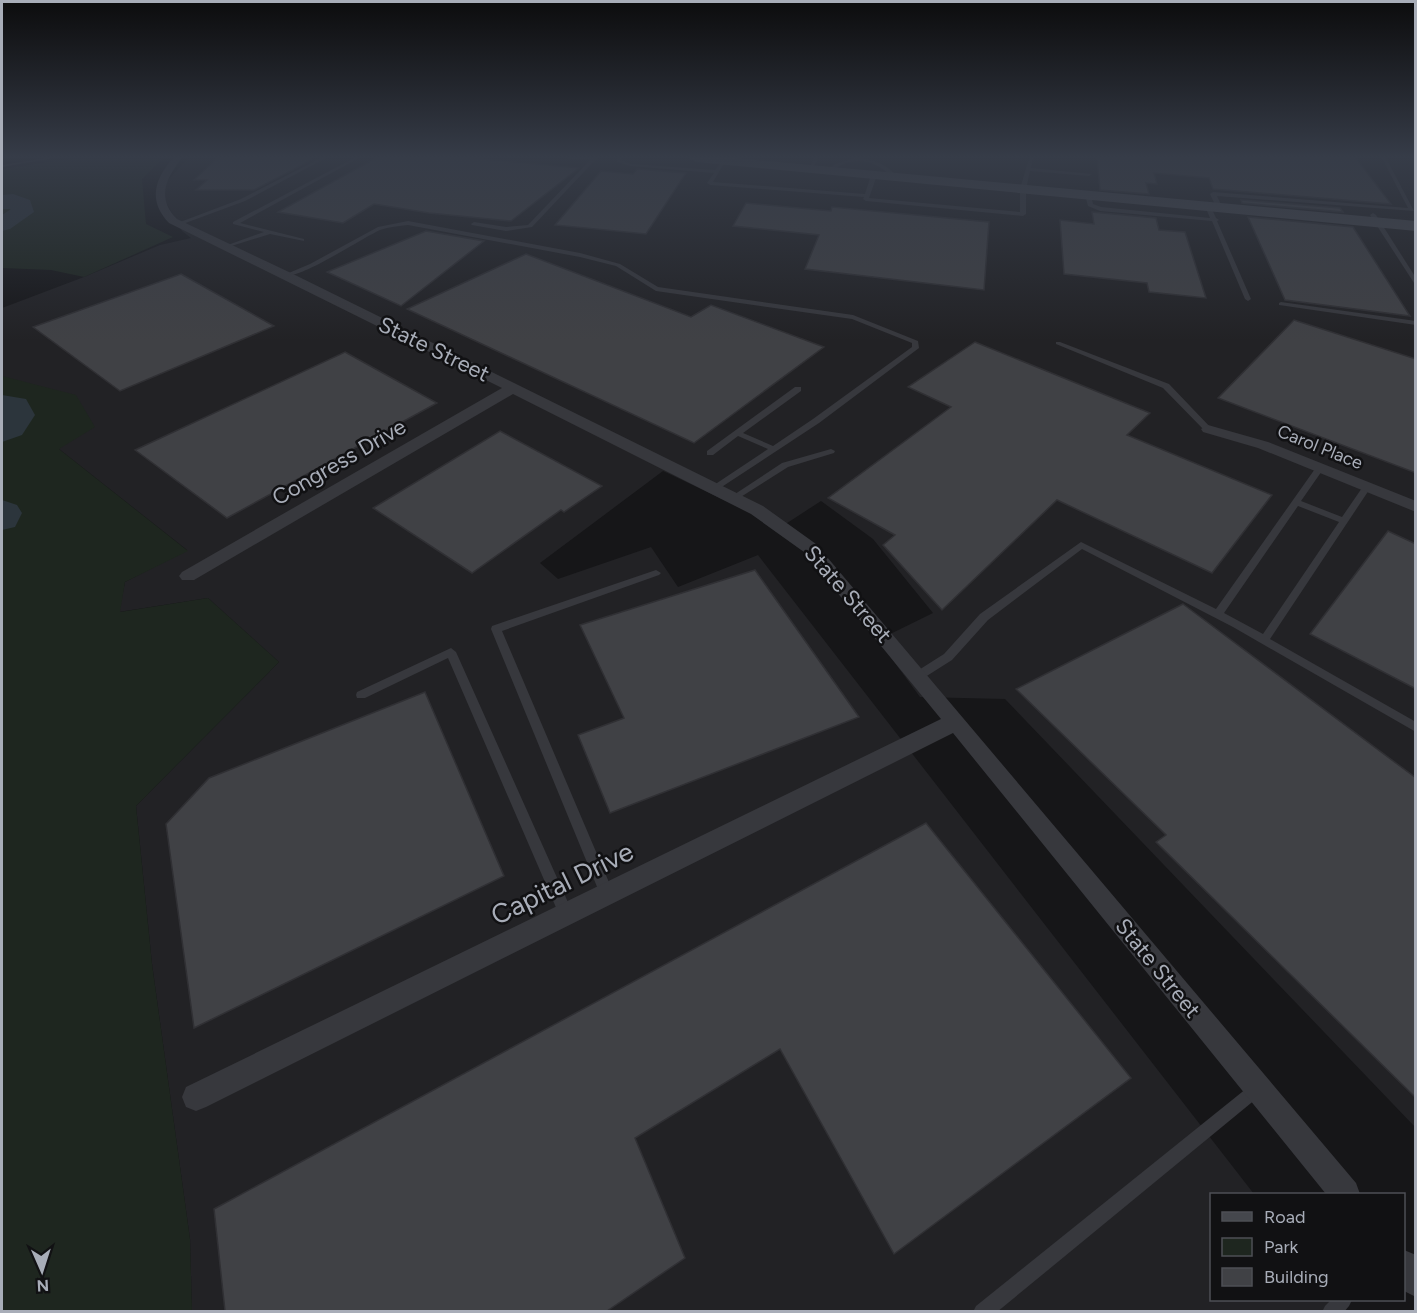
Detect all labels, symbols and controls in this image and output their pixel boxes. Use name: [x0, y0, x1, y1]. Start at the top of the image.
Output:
street label: State Street: [374, 310, 494, 388]
street label: Congress Drive: [267, 413, 411, 511]
street label: Carol Place: [1274, 420, 1366, 474]
street label: State Street: [798, 540, 898, 648]
street label: Capital Drive: [485, 834, 639, 932]
street label: State Street: [1110, 913, 1206, 1023]
legend: [1210, 1193, 1405, 1301]
text: Road: [1264, 1206, 1305, 1228]
text: Park: [1264, 1236, 1299, 1258]
north arrow: [12, 1241, 72, 1301]
text: Building: [1264, 1266, 1329, 1288]
text: N: [36, 1276, 49, 1295]

